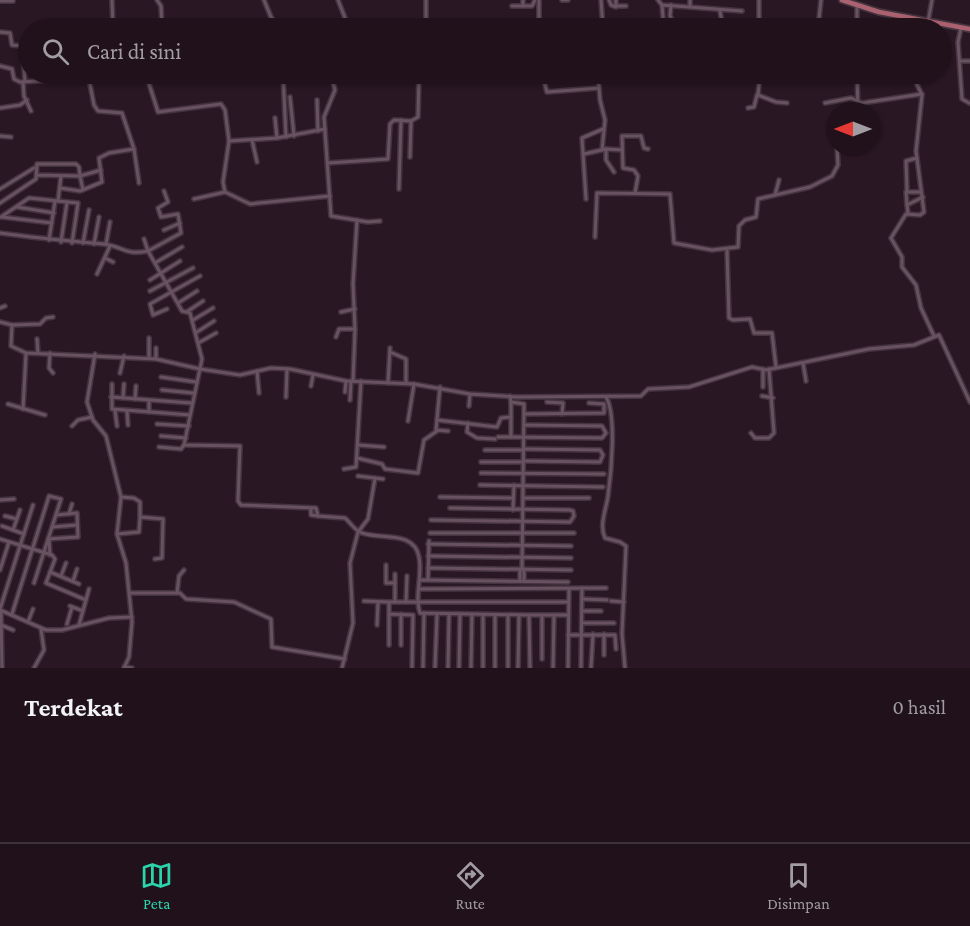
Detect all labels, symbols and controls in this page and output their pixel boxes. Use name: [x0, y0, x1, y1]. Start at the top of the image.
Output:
search box: [18, 18, 952, 84]
icon: search: [39, 35, 72, 68]
text: Cari di sini: [87, 39, 181, 64]
north arrow: [826, 102, 880, 156]
text: Terdekat: [24, 693, 123, 722]
text: 0 hasil: [893, 696, 946, 718]
tab: Peta: [140, 859, 173, 912]
tab: Rute: [454, 859, 487, 912]
tab: Disimpan: [767, 859, 830, 912]

